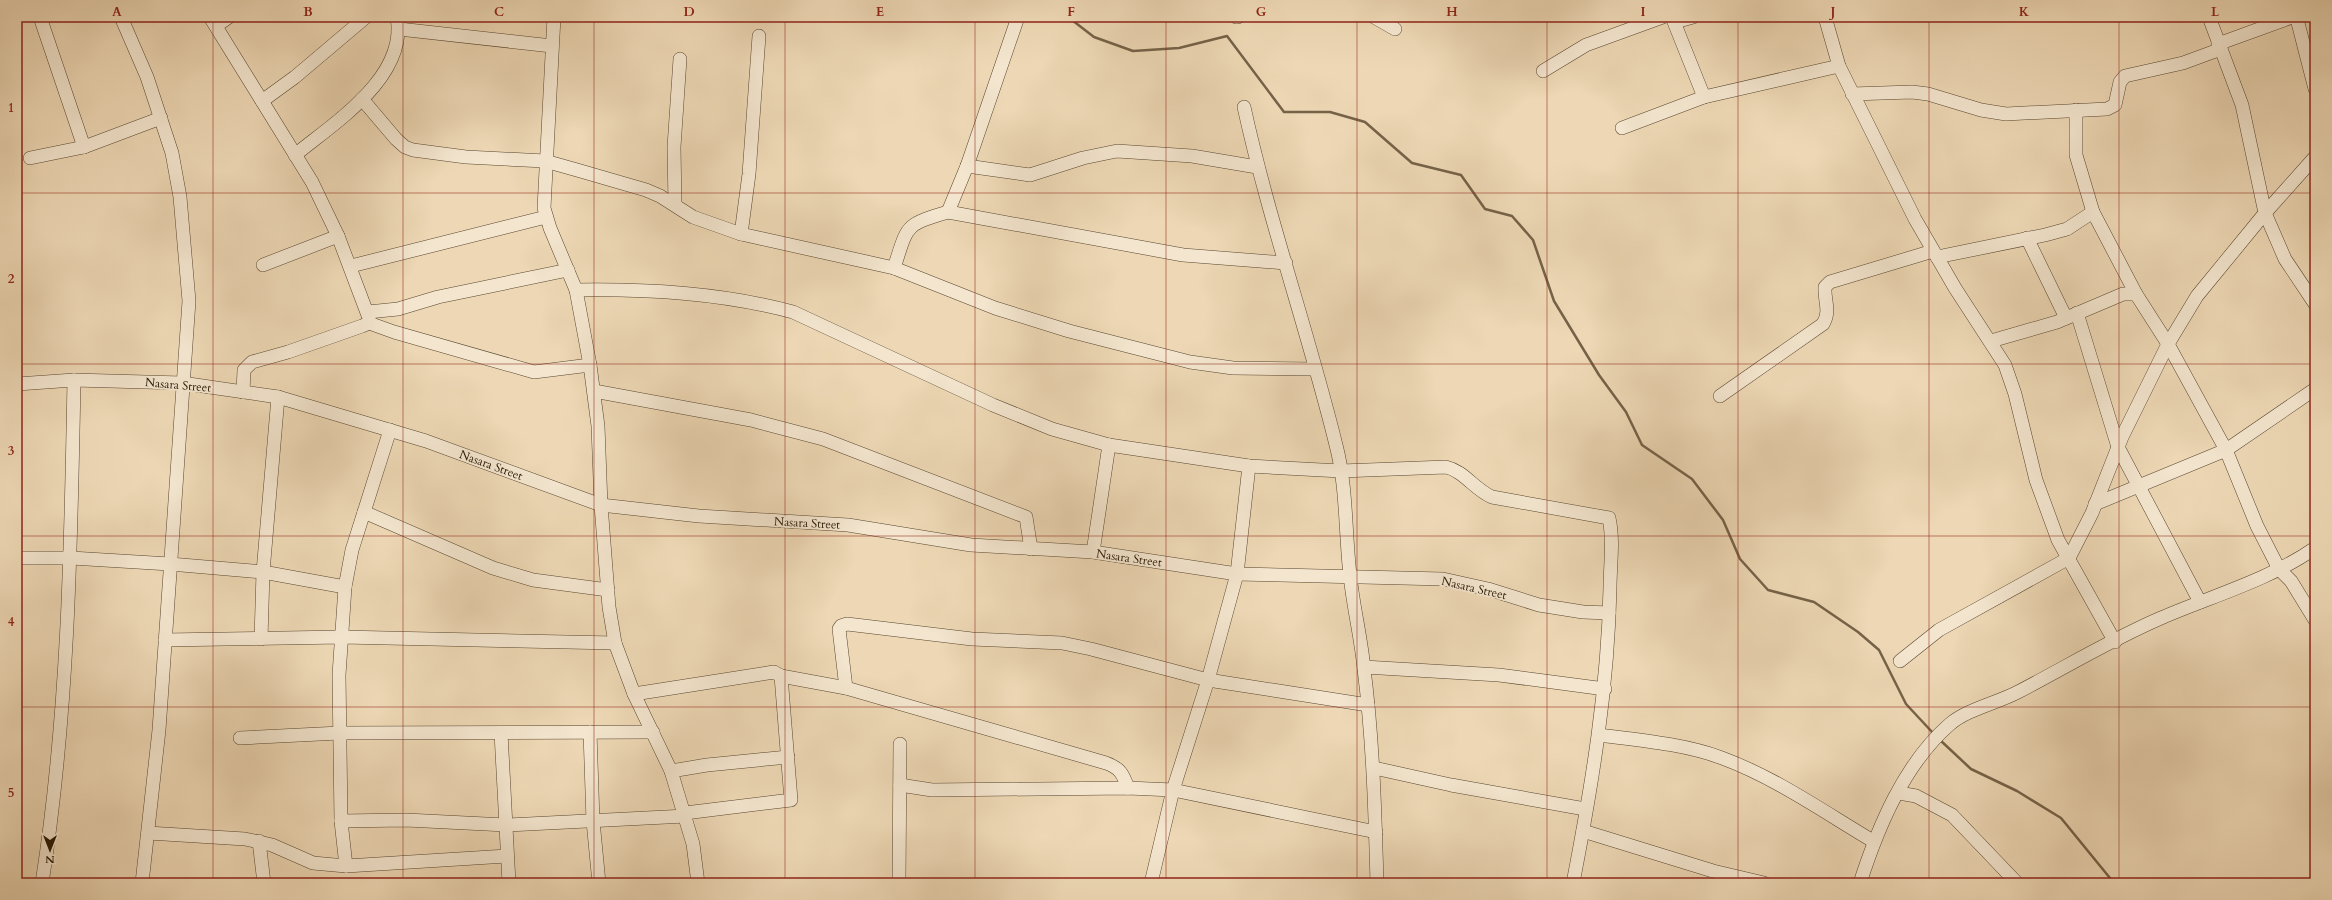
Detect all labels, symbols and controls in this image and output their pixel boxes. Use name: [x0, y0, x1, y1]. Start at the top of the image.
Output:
text: A: [112, 3, 122, 21]
text: B: [303, 3, 313, 21]
text: C: [494, 3, 504, 21]
text: D: [683, 3, 695, 21]
text: E: [876, 3, 884, 21]
text: F: [1067, 3, 1075, 21]
text: G: [1256, 3, 1267, 21]
text: H: [1446, 3, 1458, 21]
text: I: [1640, 3, 1646, 21]
text: J: [1829, 3, 1836, 21]
text: K: [2019, 3, 2030, 21]
text: L: [2211, 3, 2220, 21]
text: 1: [8, 99, 14, 117]
text: 2: [8, 270, 15, 288]
street label: Nasara Street: [144, 374, 212, 396]
text: 3: [8, 442, 15, 460]
street label: Nasara Street: [457, 446, 525, 484]
street label: Nasara Street: [773, 513, 841, 533]
street label: Nasara Street: [1095, 545, 1163, 571]
street label: Nasara Street: [1440, 573, 1508, 603]
text: 4: [8, 613, 15, 631]
text: 5: [8, 784, 14, 802]
north arrow: [30, 830, 70, 870]
text: N: [45, 852, 55, 867]

